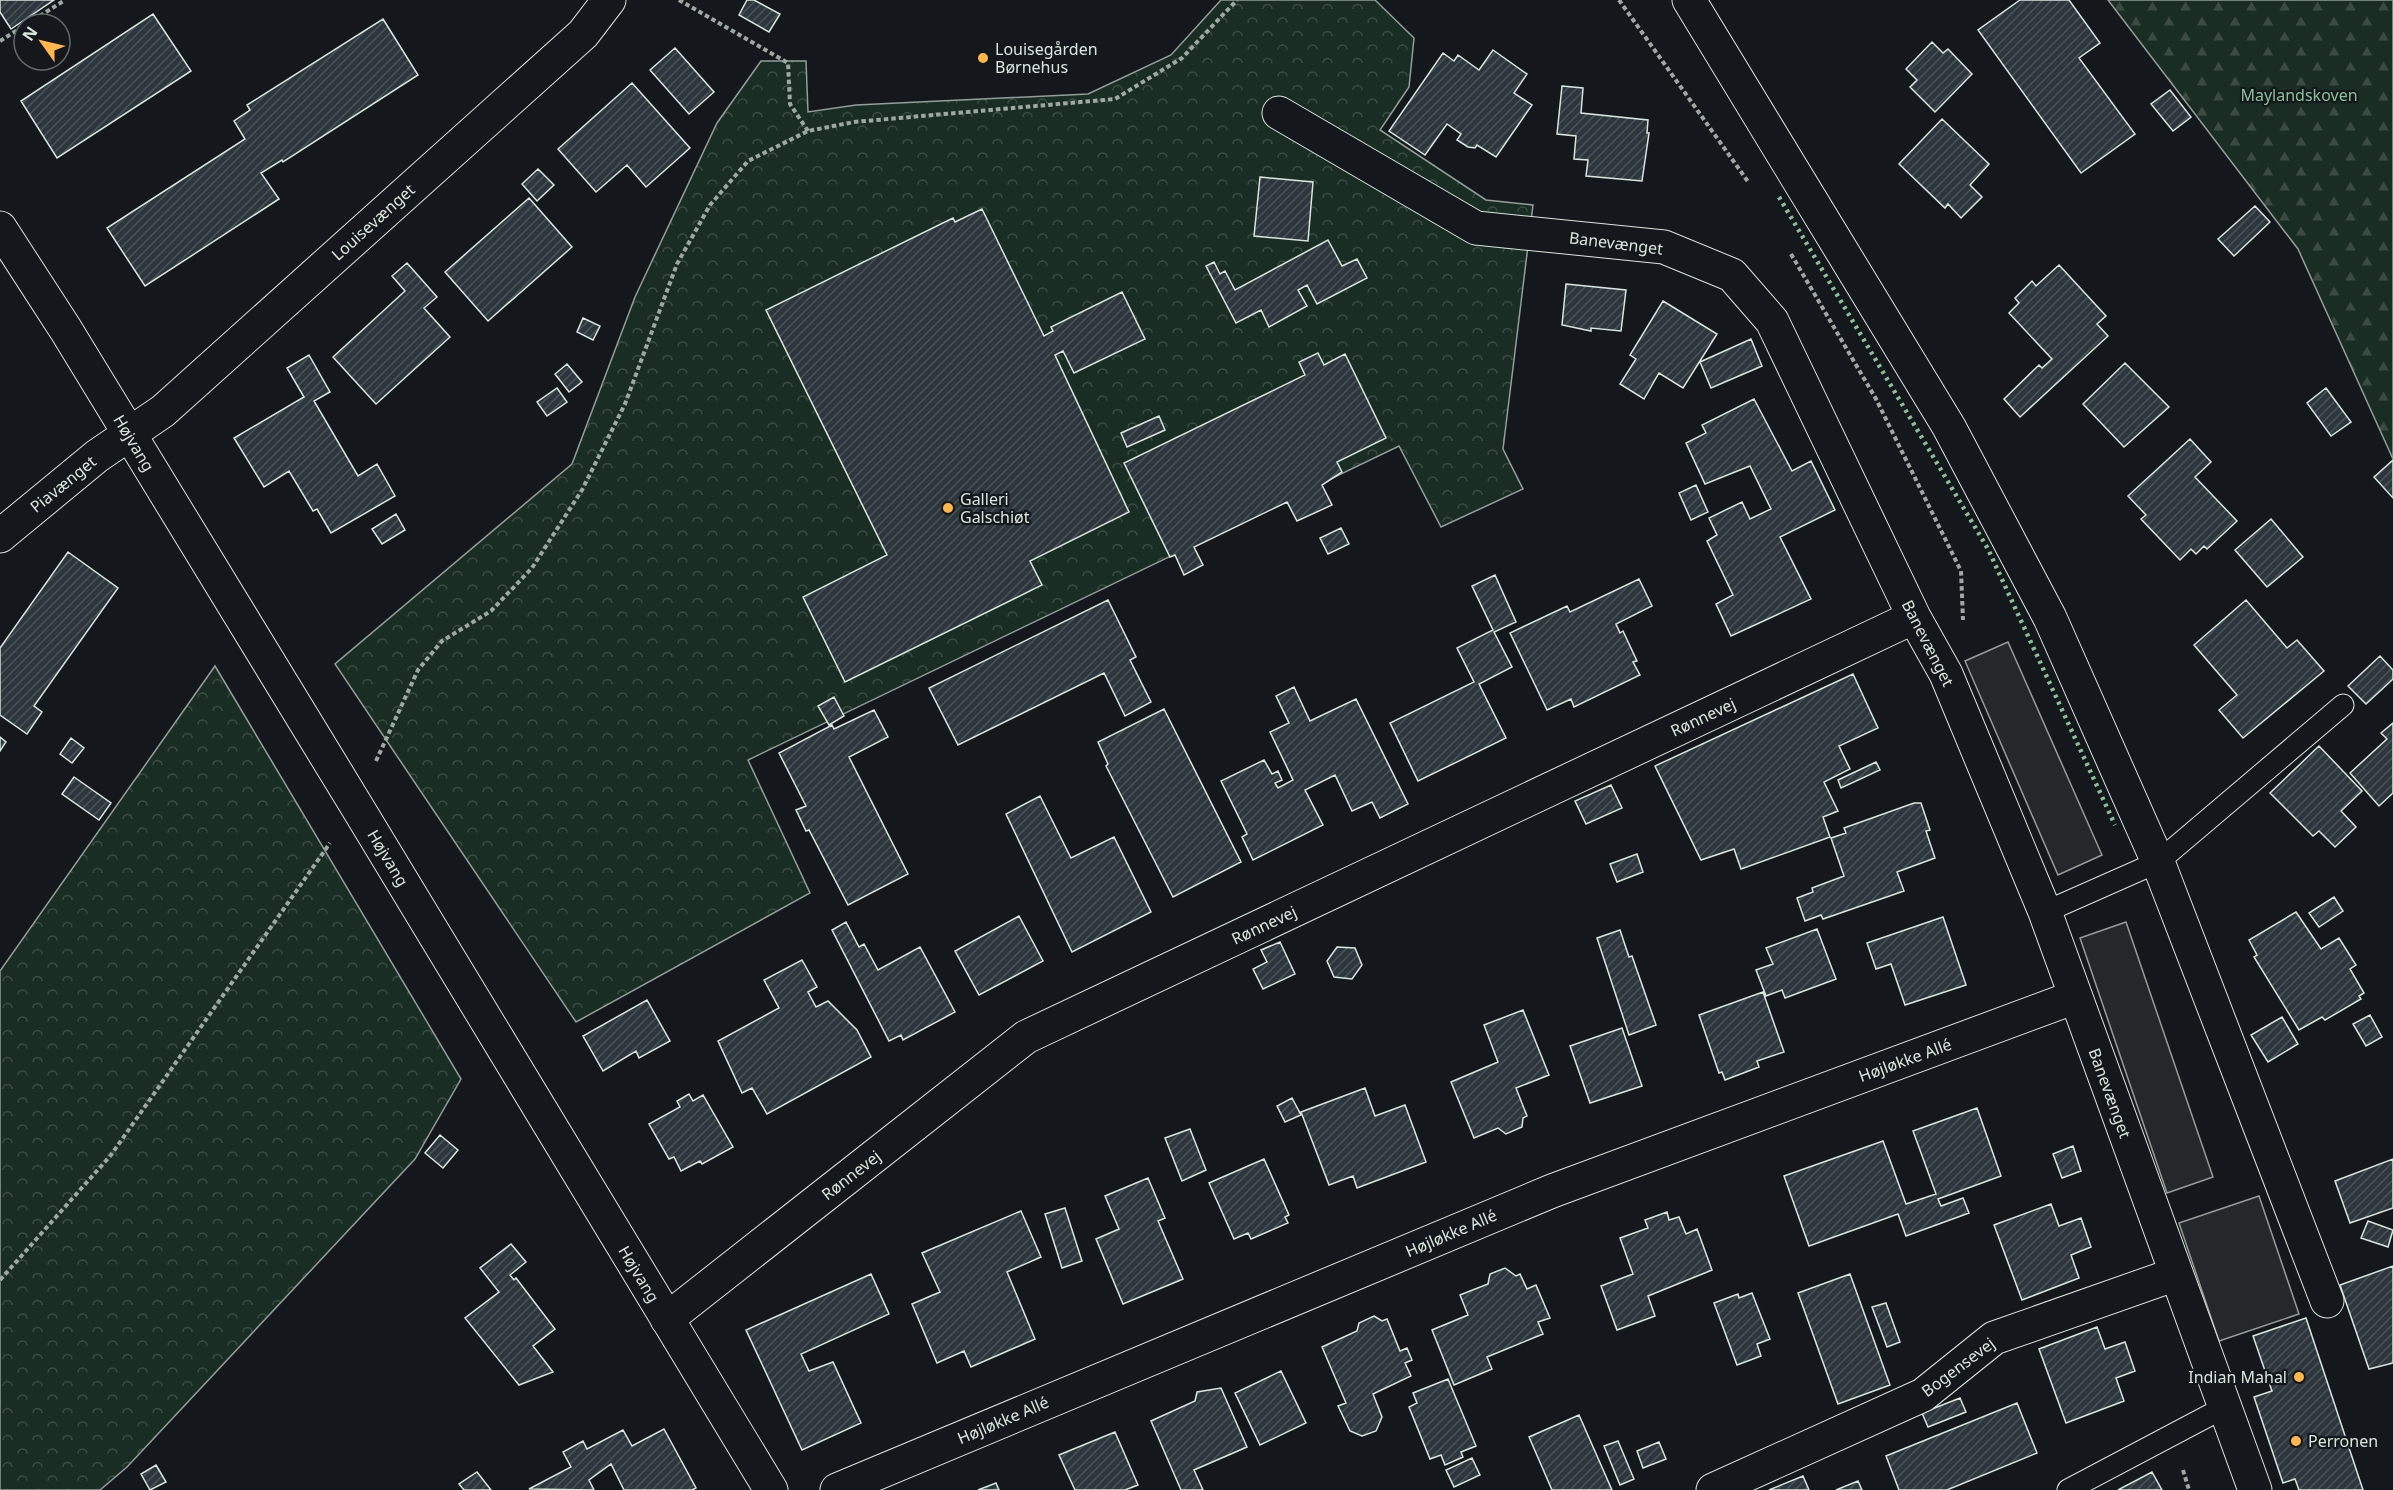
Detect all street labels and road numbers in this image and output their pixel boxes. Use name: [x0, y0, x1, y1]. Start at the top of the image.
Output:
street label: Louisevænget: [327, 179, 420, 265]
street label: Banevænget: [1568, 226, 1664, 260]
street label: Højvang: [108, 411, 160, 475]
street label: Piavænget: [25, 450, 101, 517]
street label: Banevænget: [1897, 596, 1959, 690]
street label: Rønnevej: [1667, 692, 1739, 742]
street label: Højvang: [362, 826, 414, 890]
street label: Rønnevej: [1228, 900, 1300, 950]
street label: Højløkke Allé: [1856, 1033, 1954, 1087]
street label: Banevænget: [2084, 1045, 2137, 1141]
street label: Rønnevej: [817, 1145, 885, 1205]
street label: Højløkke Allé: [1402, 1204, 1500, 1262]
street label: Højvang: [613, 1242, 665, 1306]
street label: Bogensevej: [1917, 1332, 1999, 1402]
street label: Højløkke Allé: [954, 1391, 1052, 1449]

